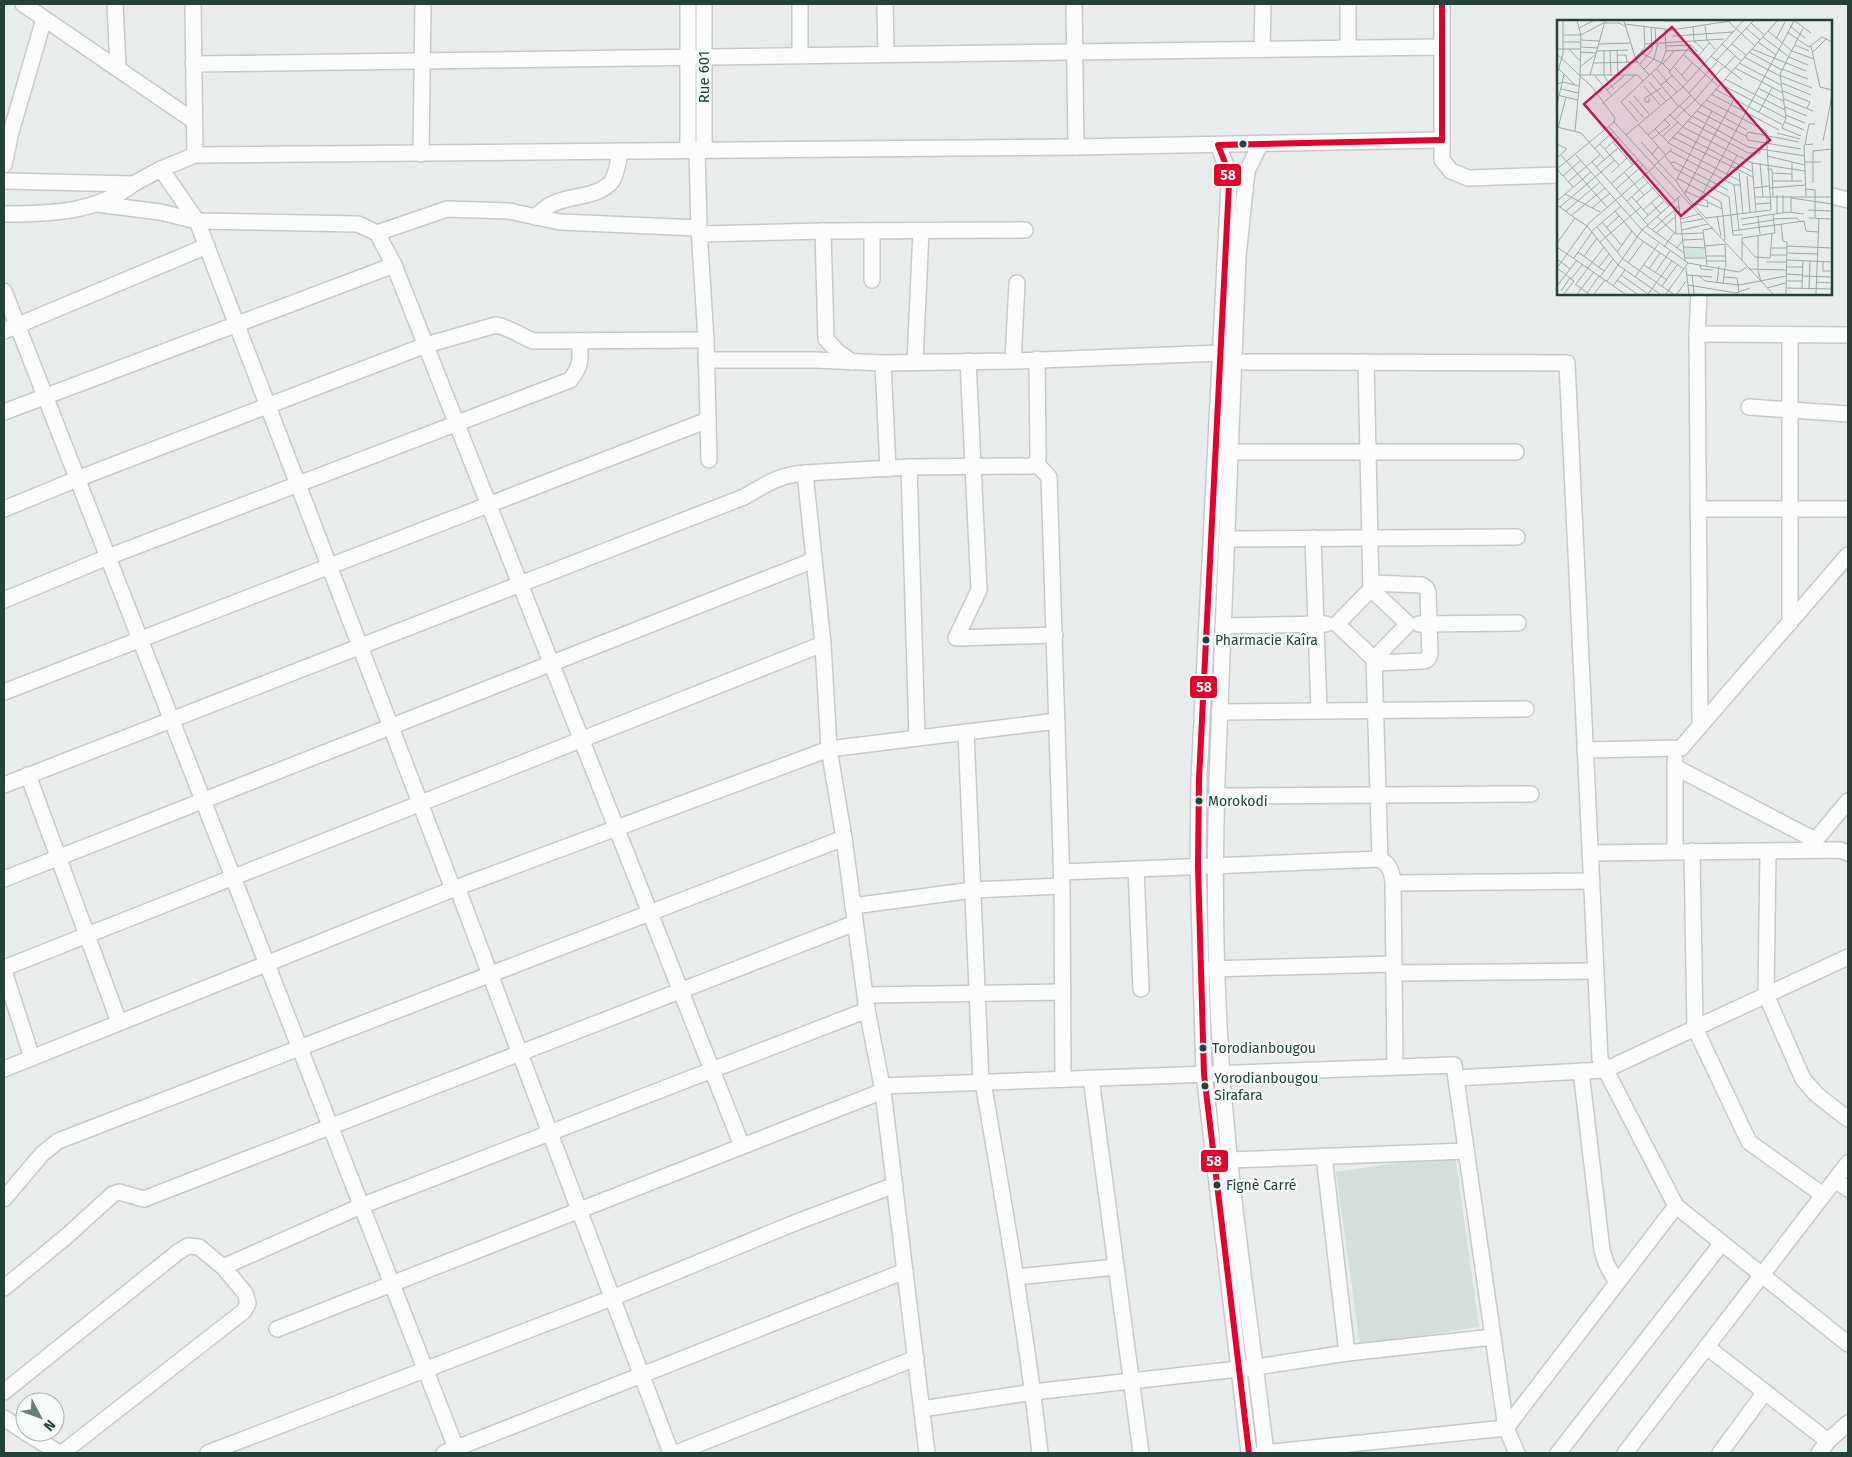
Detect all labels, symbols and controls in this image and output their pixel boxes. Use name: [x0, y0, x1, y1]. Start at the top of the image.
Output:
inset map: [1557, 20, 1832, 295]
street label: Rue 601: [695, 51, 713, 103]
unlabelled marker: [1238, 139, 1248, 149]
line badge: 58: [1213, 163, 1242, 187]
text: 58: [1220, 167, 1236, 184]
place label: Pharmacie Kaîra: [1215, 632, 1318, 649]
marker: Pharmacie Kaîra: [1201, 635, 1211, 645]
line badge: 58: [1189, 675, 1218, 699]
text: 58: [1196, 679, 1212, 696]
place label: Morokodi: [1208, 793, 1268, 810]
marker: Morokodi: [1194, 796, 1204, 806]
place label: Torodianbougou: [1212, 1040, 1316, 1057]
marker: Torodianbougou: [1198, 1043, 1208, 1053]
place label: Yorodianbougou Sirafara: [1214, 1070, 1318, 1104]
marker: Yorodianbougou Sirafara: [1200, 1081, 1210, 1091]
line badge: 58: [1200, 1149, 1229, 1173]
text: 58: [1206, 1153, 1222, 1170]
place label: Fignè Carré: [1226, 1177, 1297, 1194]
marker: Fignè Carré: [1212, 1180, 1222, 1190]
north arrow: [15, 1392, 65, 1442]
text: N: [40, 1416, 59, 1434]

